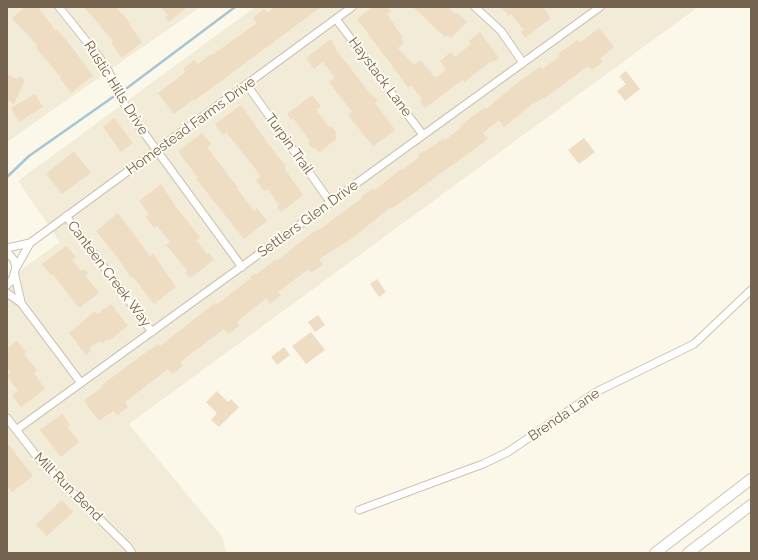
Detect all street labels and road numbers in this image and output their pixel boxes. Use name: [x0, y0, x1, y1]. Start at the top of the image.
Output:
street label: Haystack Lane: [345, 34, 415, 120]
street label: Rustic Hills Drive: [80, 38, 152, 138]
street label: Homestead Farms Drive: [123, 73, 259, 179]
street label: Turpin Trail: [261, 110, 317, 178]
street label: Settlers Glen Drive: [254, 177, 362, 261]
street label: Canteen Creek Way: [64, 218, 154, 330]
street label: Brenda Lane: [525, 385, 603, 445]
street label: Mill Run Bend: [30, 449, 106, 525]

